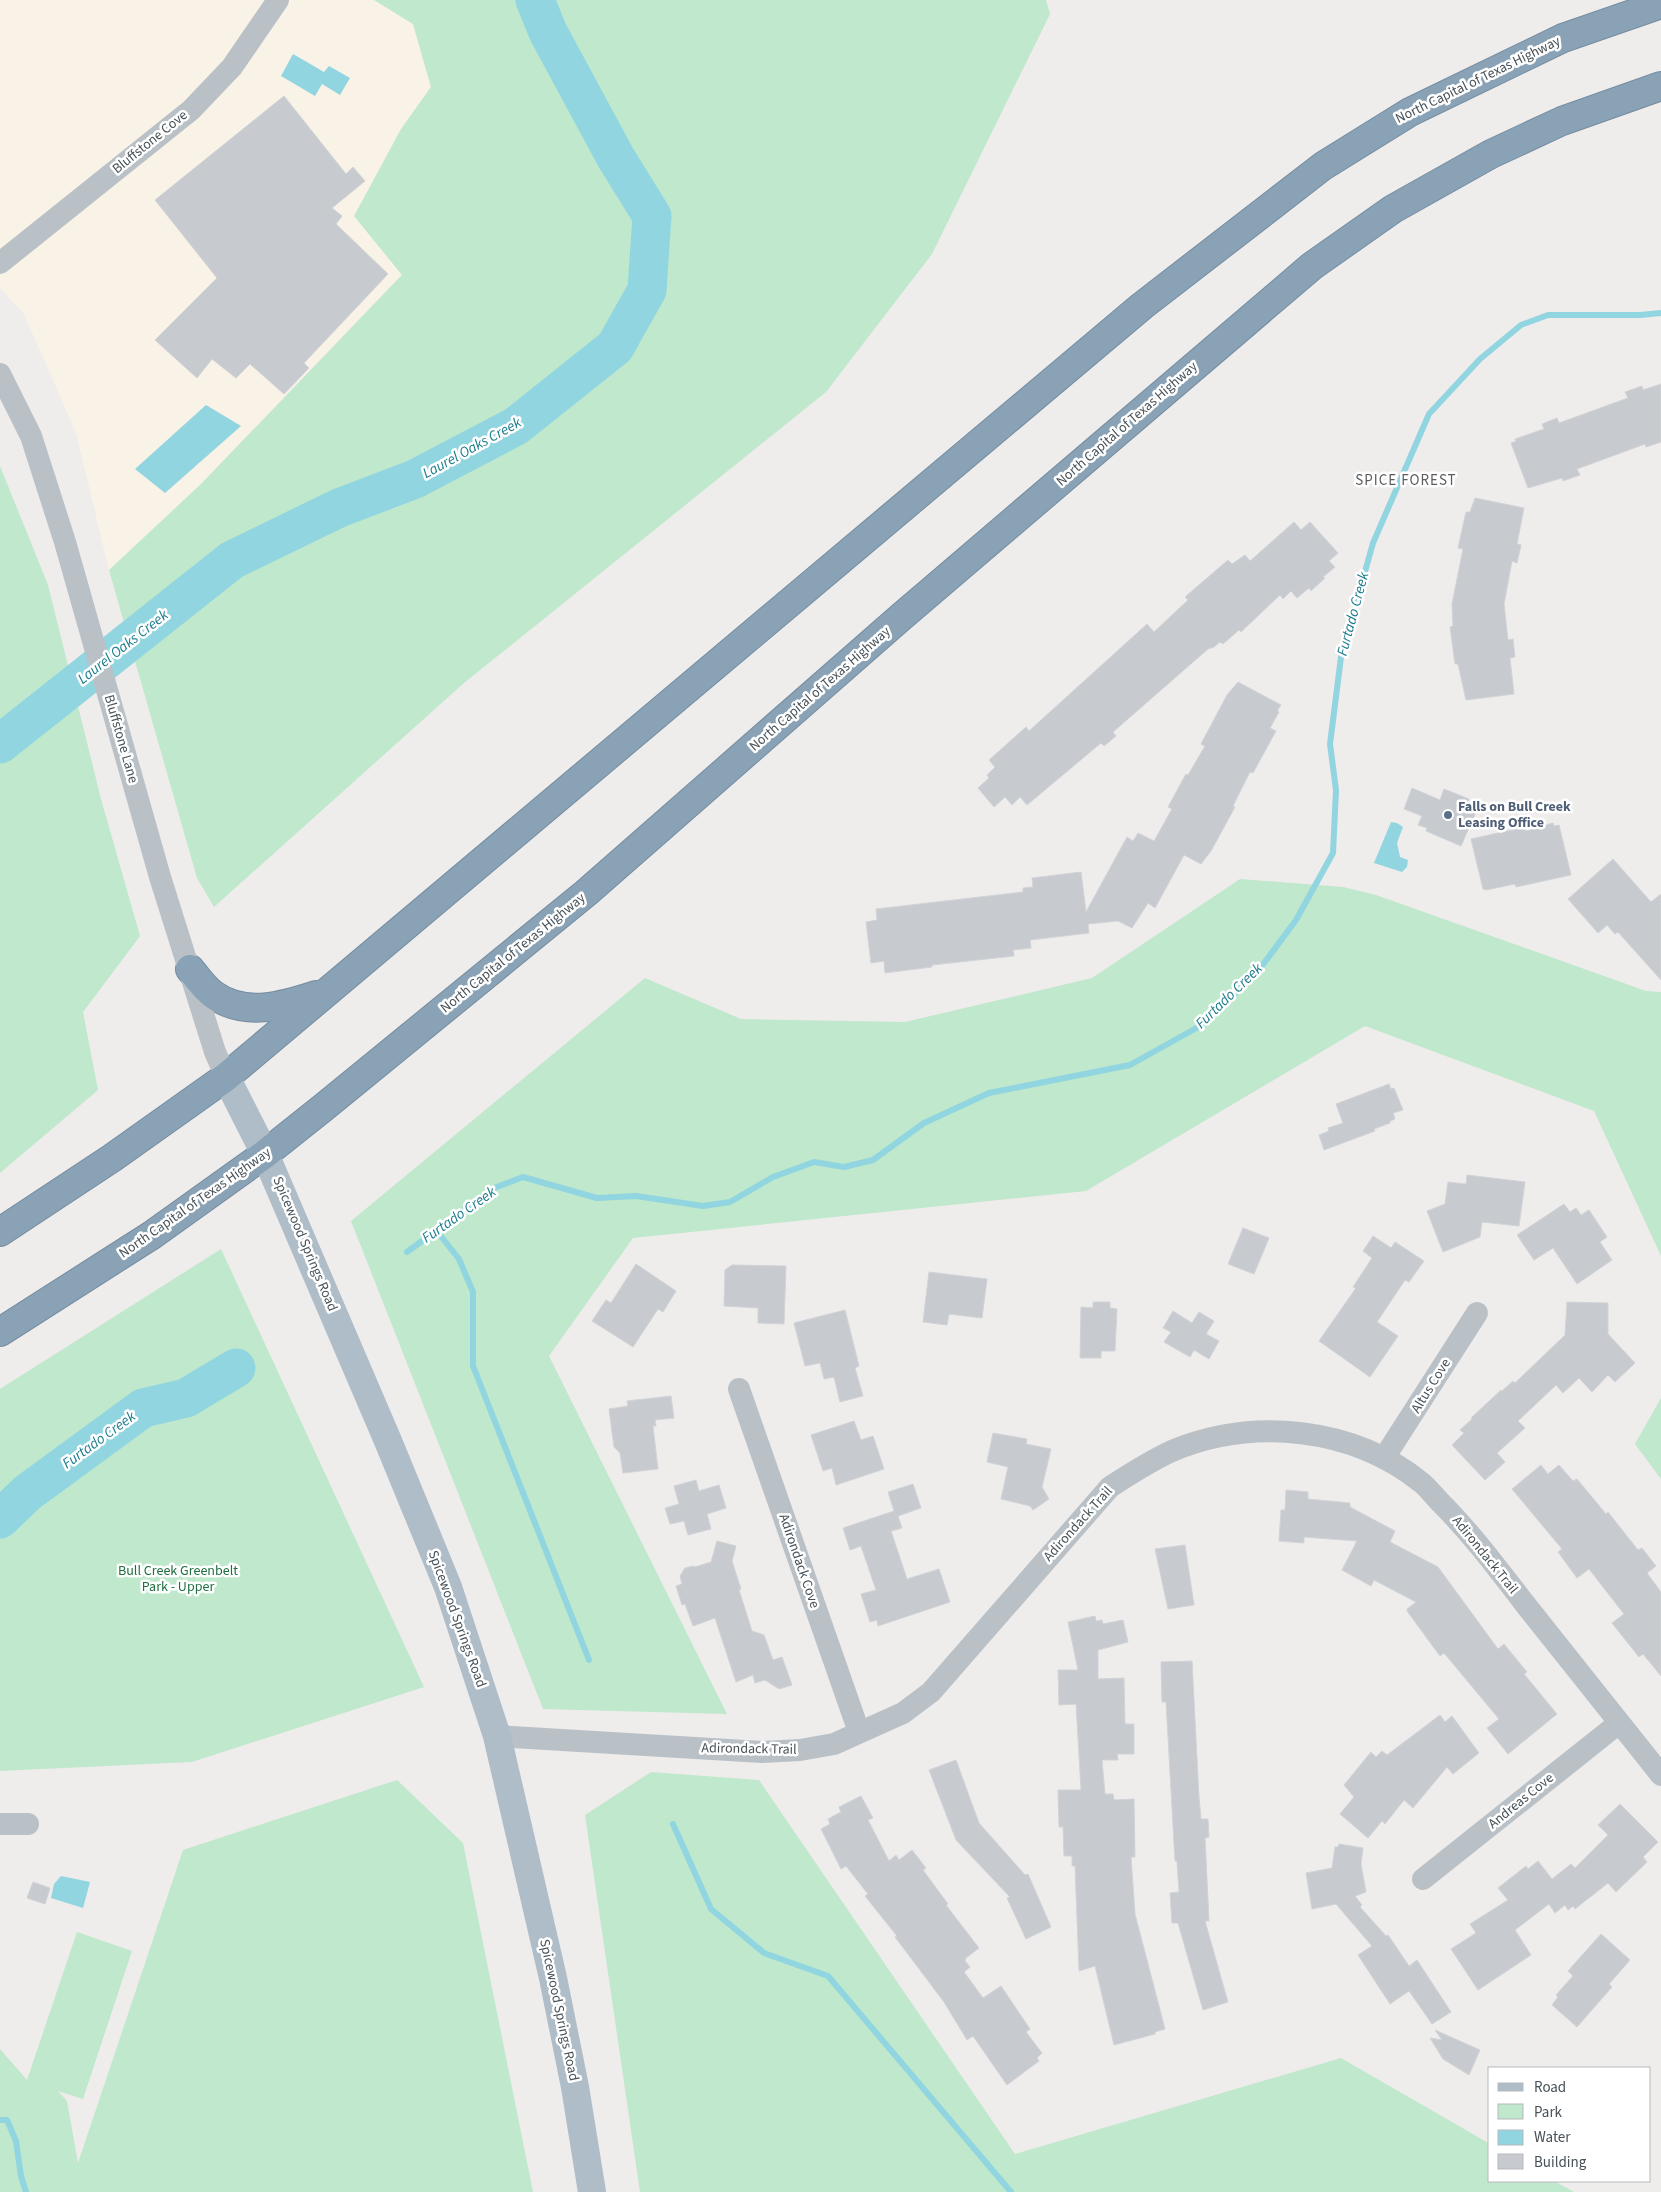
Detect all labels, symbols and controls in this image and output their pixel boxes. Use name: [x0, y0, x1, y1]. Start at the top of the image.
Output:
street label: North Capital of Texas Highway: [1392, 31, 1564, 129]
street label: Bluffstone Cove: [108, 105, 192, 179]
street label: North Capital of Texas Highway: [1052, 357, 1202, 491]
water label: Laurel Oaks Creek: [419, 412, 526, 484]
district label: SPICE FOREST: [1355, 470, 1457, 491]
water label: Furtado Creek: [1332, 569, 1375, 658]
water label: Laurel Oaks Creek: [73, 604, 173, 689]
street label: North Capital of Texas Highway: [745, 622, 895, 756]
street label: Bluffstone Lane: [99, 692, 143, 786]
place label: Falls on Bull Creek Leasing Office: [1458, 797, 1571, 833]
marker: Falls on Bull Creek Leasing Office: [1442, 809, 1454, 821]
street label: North Capital of Texas Highway: [436, 888, 590, 1018]
water label: Furtado Creek: [1191, 958, 1268, 1033]
street label: North Capital of Texas Highway: [115, 1143, 275, 1263]
street label: Spicewood Springs Road: [268, 1174, 342, 1314]
water label: Furtado Creek: [418, 1181, 501, 1248]
street label: Altus Cove: [1406, 1355, 1456, 1417]
water label: Furtado Creek: [58, 1406, 141, 1474]
street label: Adirondack Trail: [1039, 1482, 1118, 1566]
street label: Adirondack Cove: [773, 1511, 825, 1611]
street label: Adirondack Trail: [1447, 1512, 1523, 1599]
street label: Spicewood Springs Road: [423, 1548, 491, 1690]
park label: Bull Creek Greenbelt Park - Upper: [118, 1561, 238, 1597]
street label: Adirondack Trail: [701, 1738, 797, 1760]
street label: Andreas Cove: [1484, 1768, 1558, 1834]
street label: Spicewood Springs Road: [534, 1937, 584, 2083]
legend: [1488, 2067, 1651, 2182]
text: Road: [1534, 2077, 1566, 2098]
text: Park: [1534, 2102, 1563, 2123]
text: Water: [1534, 2127, 1571, 2148]
text: Building: [1534, 2152, 1587, 2173]

